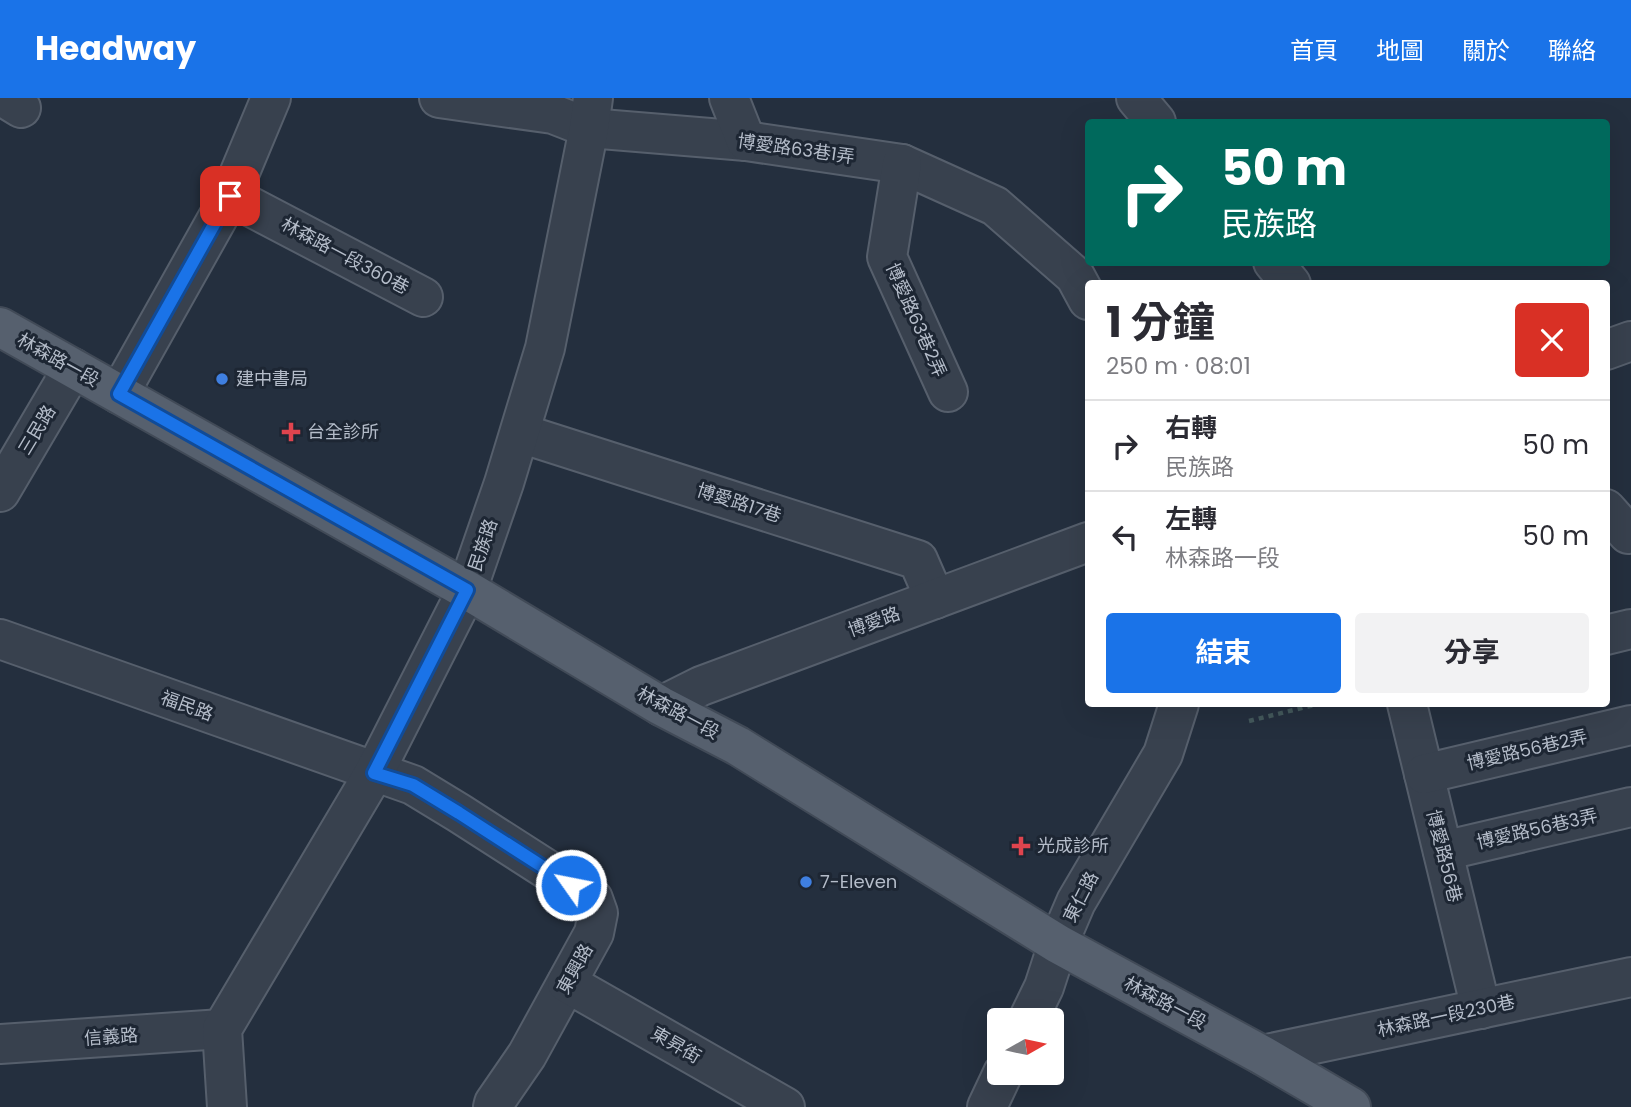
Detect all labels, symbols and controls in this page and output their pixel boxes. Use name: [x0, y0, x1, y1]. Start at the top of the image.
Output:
text: Headway: [35, 25, 196, 72]
text: 首頁: [1290, 34, 1338, 67]
text: 地圖: [1376, 34, 1424, 67]
text: 關於: [1462, 34, 1510, 67]
text: 聯絡: [1548, 34, 1596, 67]
street label: 博愛路63巷1弄: [736, 128, 856, 169]
text: 50 m: [1221, 134, 1347, 202]
icon: right: [1106, 147, 1197, 238]
pin: [200, 166, 260, 226]
icon: arrive: [211, 177, 249, 215]
text: 民族路: [1221, 201, 1317, 246]
street label: 林森路一段360巷: [277, 211, 414, 300]
street label: 博愛路63巷2弄: [880, 259, 953, 381]
text: 1 分鐘: [1106, 293, 1215, 352]
button: close: [1515, 303, 1589, 377]
street label: 林森路一段: [13, 327, 104, 392]
text: 250 m · 08:01: [1106, 350, 1251, 382]
place label: 建中書局: [236, 366, 308, 391]
marker: 建中書局: [214, 371, 230, 387]
street label: 三民路: [12, 400, 61, 459]
text: 右轉: [1165, 410, 1217, 446]
place label: 台全診所: [307, 419, 379, 444]
marker: 台全診所: [281, 422, 301, 442]
icon: right: [1106, 427, 1144, 465]
text: 50 m: [1523, 427, 1589, 463]
text: 民族路: [1165, 451, 1234, 483]
street label: 博愛路17巷: [694, 477, 785, 528]
text: 左轉: [1165, 501, 1217, 537]
street label: 民族路: [462, 515, 503, 574]
icon: left: [1106, 518, 1144, 556]
text: 50 m: [1523, 518, 1589, 554]
text: 林森路一段: [1165, 542, 1280, 574]
street label: 博愛路: [844, 601, 903, 643]
button: 結束: [1106, 613, 1341, 693]
button: 分享: [1355, 613, 1589, 693]
street label: 林森路一段: [633, 680, 724, 745]
street label: 福民路: [158, 685, 217, 727]
street label: 博愛路56巷2弄: [1464, 723, 1590, 776]
street label: 博愛路56巷3弄: [1474, 802, 1600, 855]
street label: 博愛路56巷: [1421, 807, 1468, 905]
place label: 光成診所: [1037, 833, 1109, 858]
marker: 光成診所: [1011, 836, 1031, 856]
position arrow: [534, 848, 608, 922]
street label: 東仁路: [1057, 867, 1104, 927]
place label: 7-Eleven: [820, 869, 897, 894]
marker: 7-Eleven: [798, 874, 814, 890]
street label: 東興路: [551, 939, 599, 998]
street label: 林森路一段: [1120, 970, 1211, 1035]
street label: 林森路一段230巷: [1375, 989, 1517, 1042]
north arrow: [987, 1008, 1064, 1085]
map controls: [987, 1008, 1064, 1085]
street label: 東昇街: [647, 1020, 706, 1069]
street label: 信義路: [83, 1022, 139, 1051]

